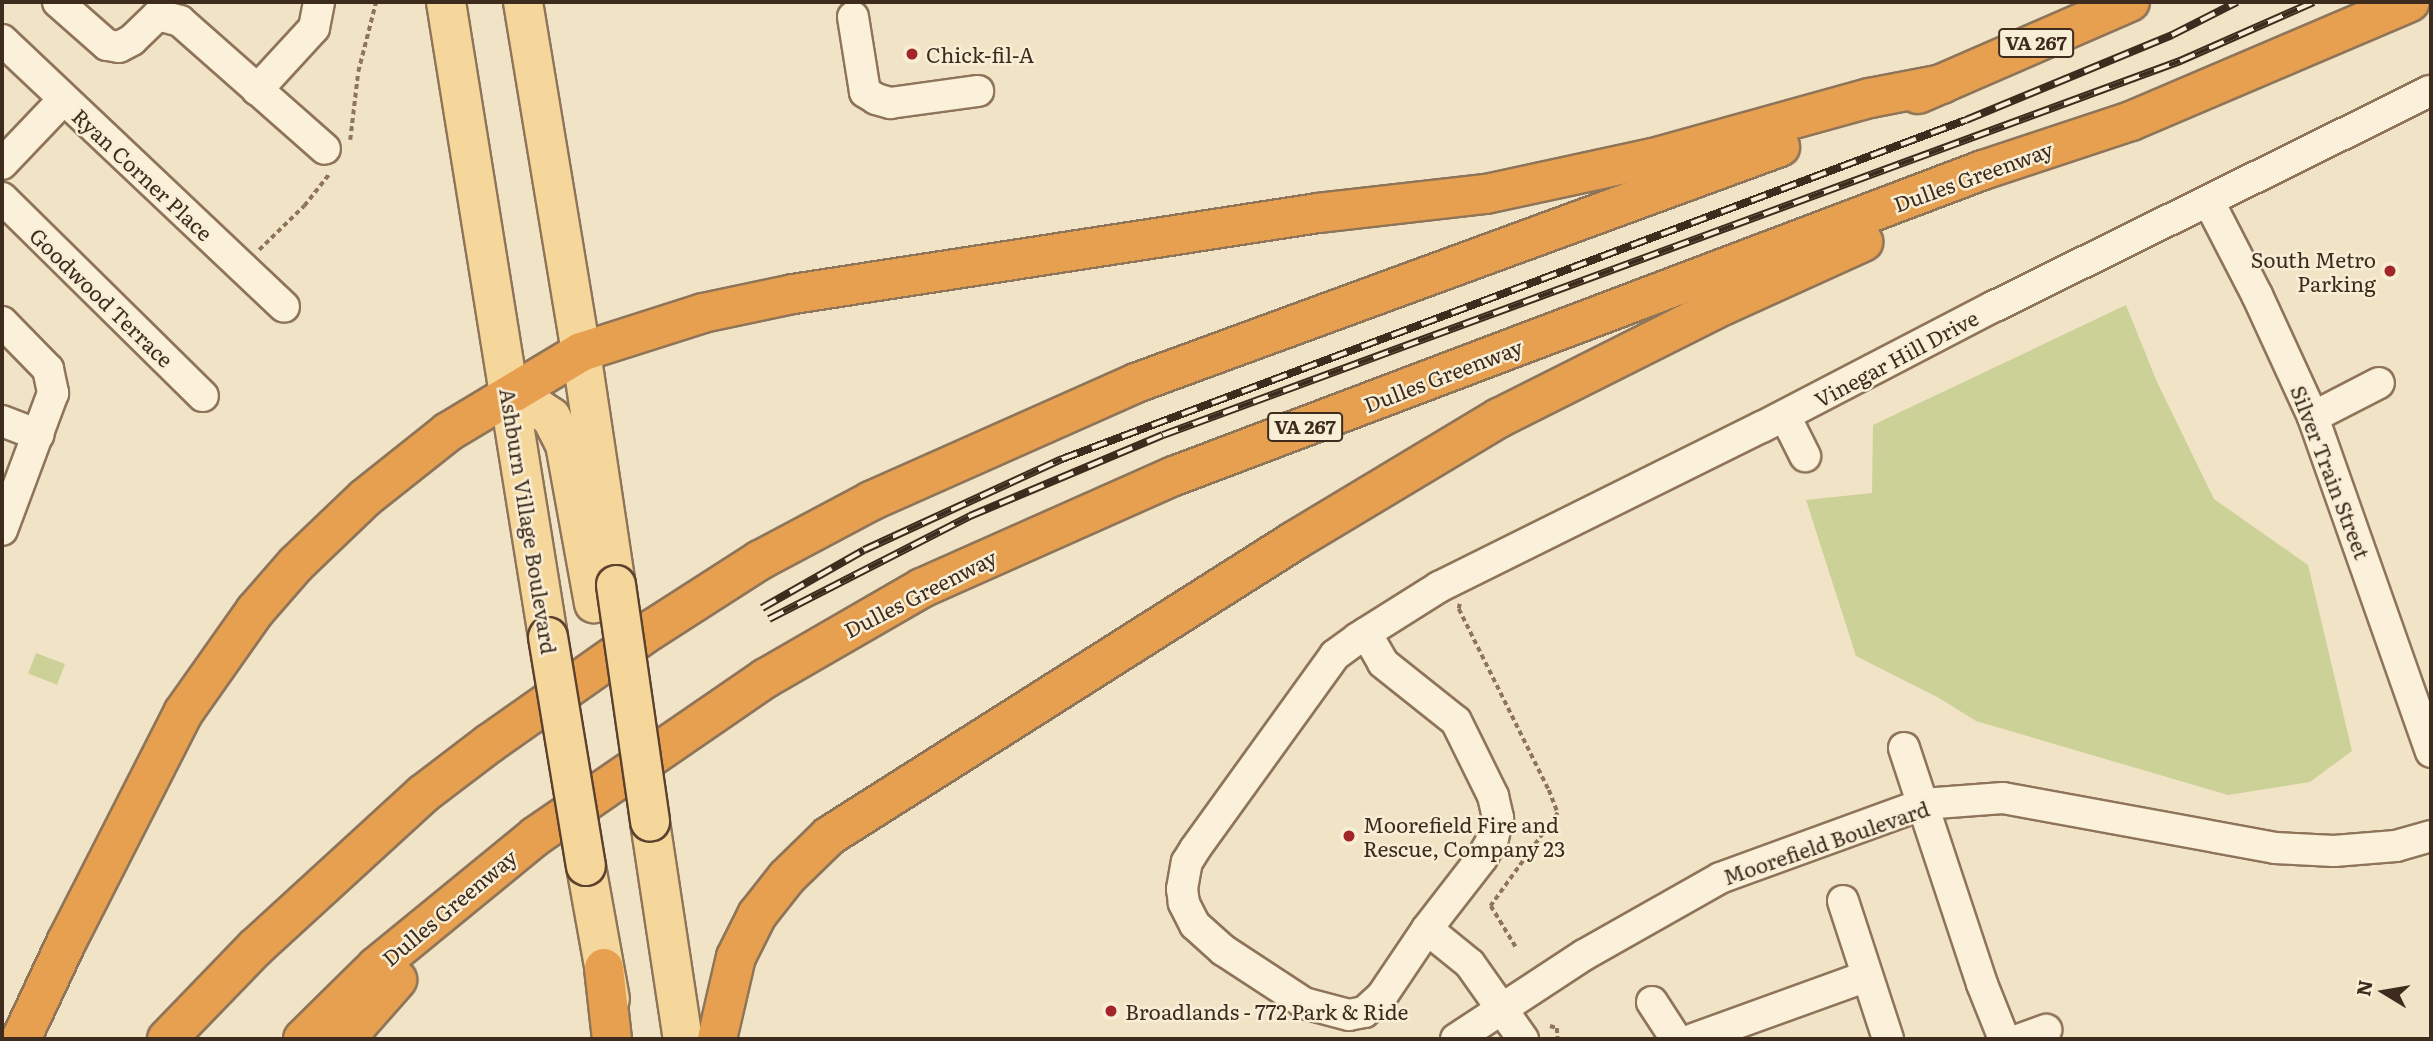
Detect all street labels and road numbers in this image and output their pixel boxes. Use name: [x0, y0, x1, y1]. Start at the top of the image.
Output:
road number: VA 267: [1997, 28, 2074, 58]
street label: Ryan Corner Place: [68, 103, 218, 245]
street label: Dulles Greenway: [1890, 135, 2056, 217]
street label: Goodwood Terrace: [25, 222, 179, 372]
street label: Vinegar Hill Drive: [1810, 304, 1982, 412]
street label: Dulles Greenway: [1360, 333, 1526, 417]
street label: Silver Train Street: [2286, 382, 2376, 562]
street label: Ashburn Village Boulevard: [496, 386, 562, 656]
road number: VA 267: [1266, 412, 1344, 442]
street label: Dulles Greenway: [840, 544, 1000, 642]
street label: Moorefield Boulevard: [1720, 795, 1932, 889]
street label: Dulles Greenway: [377, 843, 521, 971]

